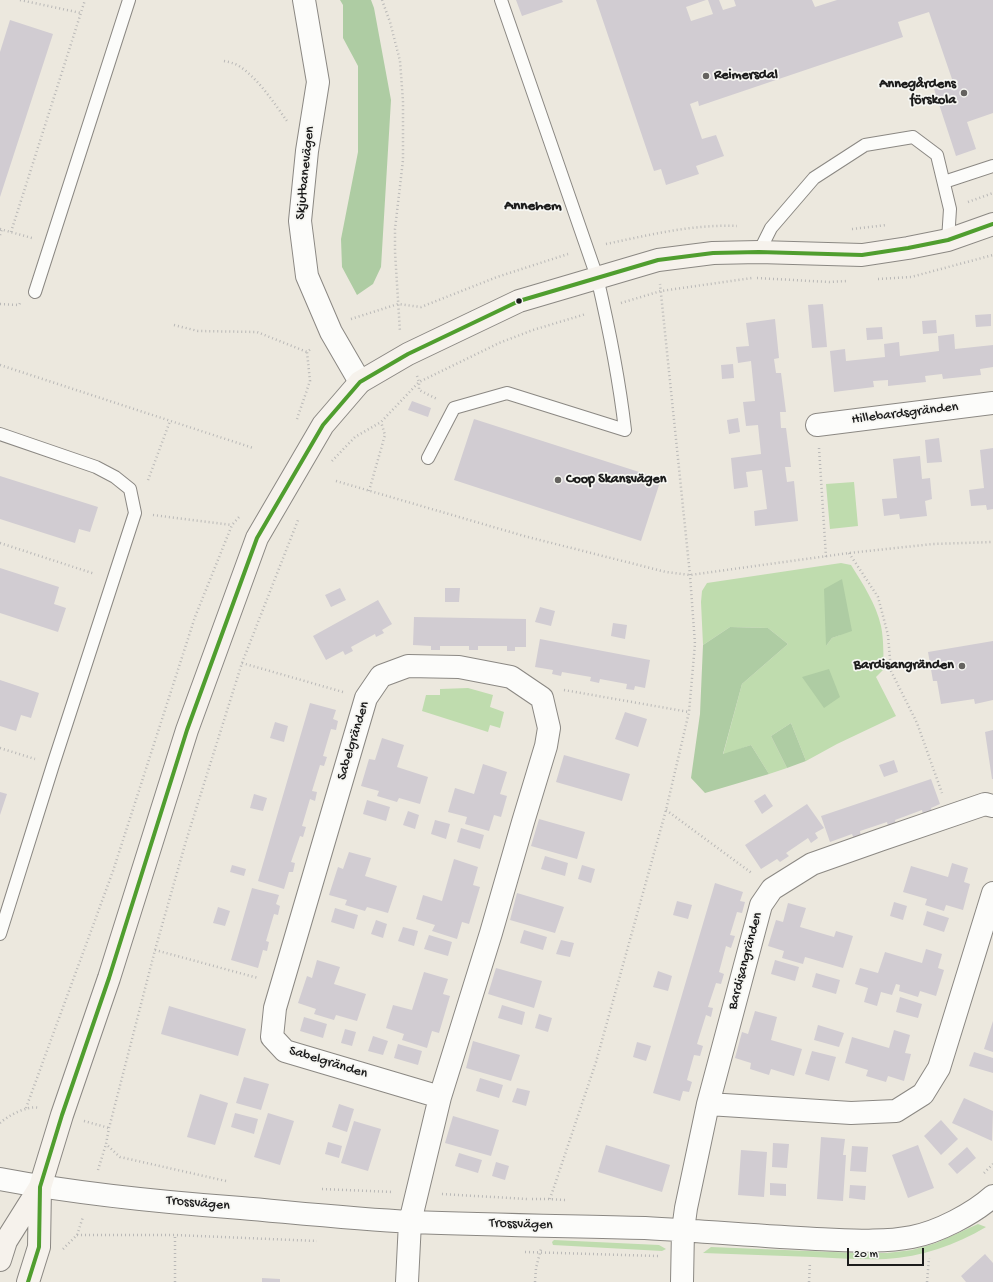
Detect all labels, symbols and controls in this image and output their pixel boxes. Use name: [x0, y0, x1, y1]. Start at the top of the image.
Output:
place label: Reimersdal: [714, 68, 778, 84]
marker: Reimersdal: [701, 71, 711, 81]
place label: Annegårdens förskola: [879, 77, 956, 110]
marker: Annegårdens förskola: [959, 88, 969, 98]
street label: Skjutbanevägen: [293, 125, 319, 221]
district label: Annehem: [504, 198, 562, 216]
unlabelled marker: [514, 296, 524, 306]
street label: Hillebardsgränden: [851, 399, 959, 429]
place label: Coop Skansvägen: [566, 472, 666, 488]
marker: Coop Skansvägen: [553, 475, 563, 485]
place label: Bardisangränden: [854, 658, 954, 674]
marker: Bardisangränden: [957, 661, 967, 671]
street label: Sabelgränden: [334, 700, 374, 782]
street label: Bardisangränden: [725, 910, 767, 1012]
street label: Sabelgränden: [287, 1043, 369, 1083]
street label: Trossvägen: [166, 1193, 230, 1215]
street label: Trossvägen: [489, 1215, 553, 1235]
scale bar: [849, 1240, 926, 1266]
text: 20 m: [854, 1248, 878, 1262]

